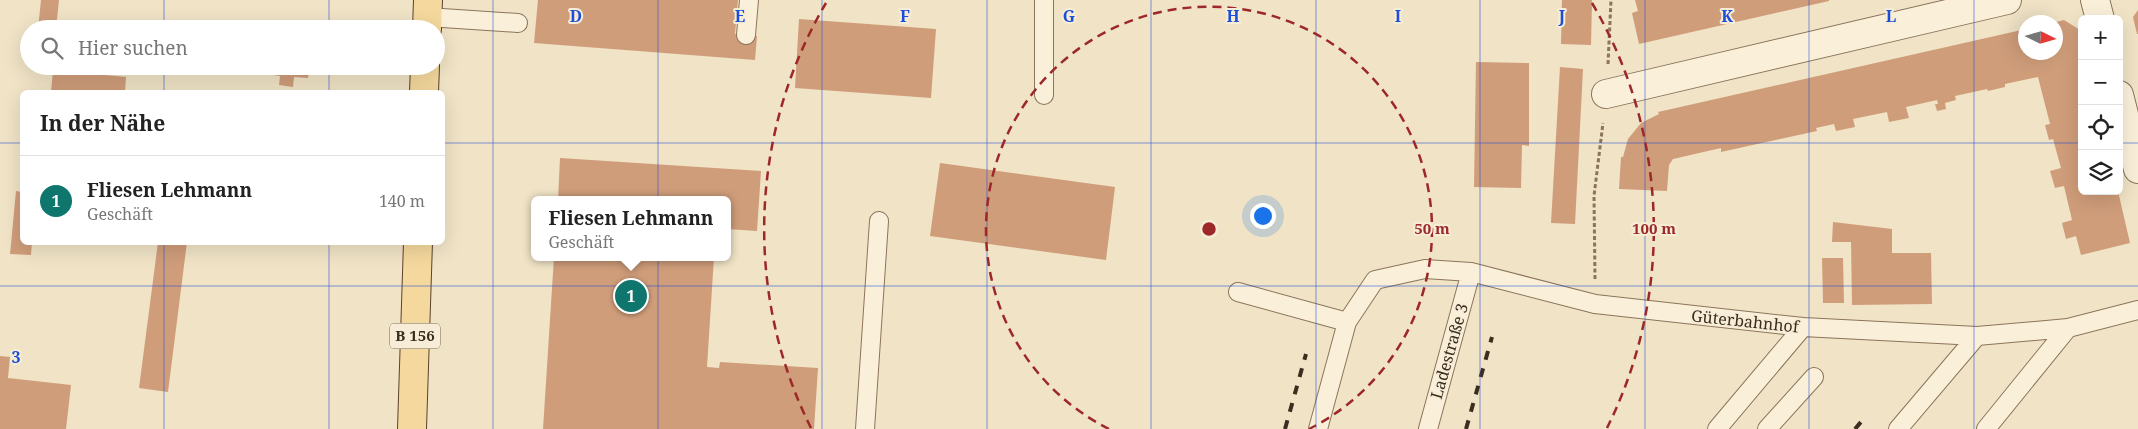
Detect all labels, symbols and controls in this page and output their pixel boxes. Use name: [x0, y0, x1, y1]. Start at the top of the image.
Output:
text: D: [570, 5, 582, 27]
text: E: [735, 5, 745, 27]
text: F: [900, 5, 910, 27]
text: G: [1063, 5, 1075, 27]
text: H: [1226, 5, 1240, 27]
text: I: [1395, 5, 1401, 27]
text: J: [1558, 5, 1566, 27]
text: K: [1721, 5, 1733, 27]
text: L: [1886, 5, 1896, 27]
north arrow: [2018, 15, 2063, 60]
map controls: [2078, 15, 2123, 195]
button: +: [2078, 15, 2123, 60]
search box: [20, 20, 445, 75]
icon: search: [38, 34, 66, 62]
text: Hier suchen: [78, 35, 188, 61]
button: −: [2078, 60, 2123, 105]
button: locate: [2078, 105, 2123, 150]
text: In der Nähe: [40, 109, 165, 137]
button: layers: [2078, 150, 2123, 195]
text: Fliesen Lehmann: [87, 177, 252, 203]
text: 1: [51, 190, 61, 212]
text: 140 m: [379, 190, 425, 212]
popup: [531, 196, 731, 261]
text: Geschäft: [87, 203, 153, 225]
your location: [1250, 203, 1276, 229]
text: Fliesen Lehmann: [548, 205, 714, 231]
text: 50 m: [1414, 218, 1450, 238]
text: 100 m: [1632, 218, 1676, 238]
centre of rings: [1200, 220, 1218, 238]
text: Geschäft: [548, 231, 614, 253]
pin: 1: [615, 277, 647, 315]
street label: Ladestraße 3: [1425, 301, 1473, 401]
street label: Güterbahnhof: [1690, 304, 1802, 338]
road number: B 156: [390, 324, 440, 348]
text: 3: [11, 346, 21, 368]

